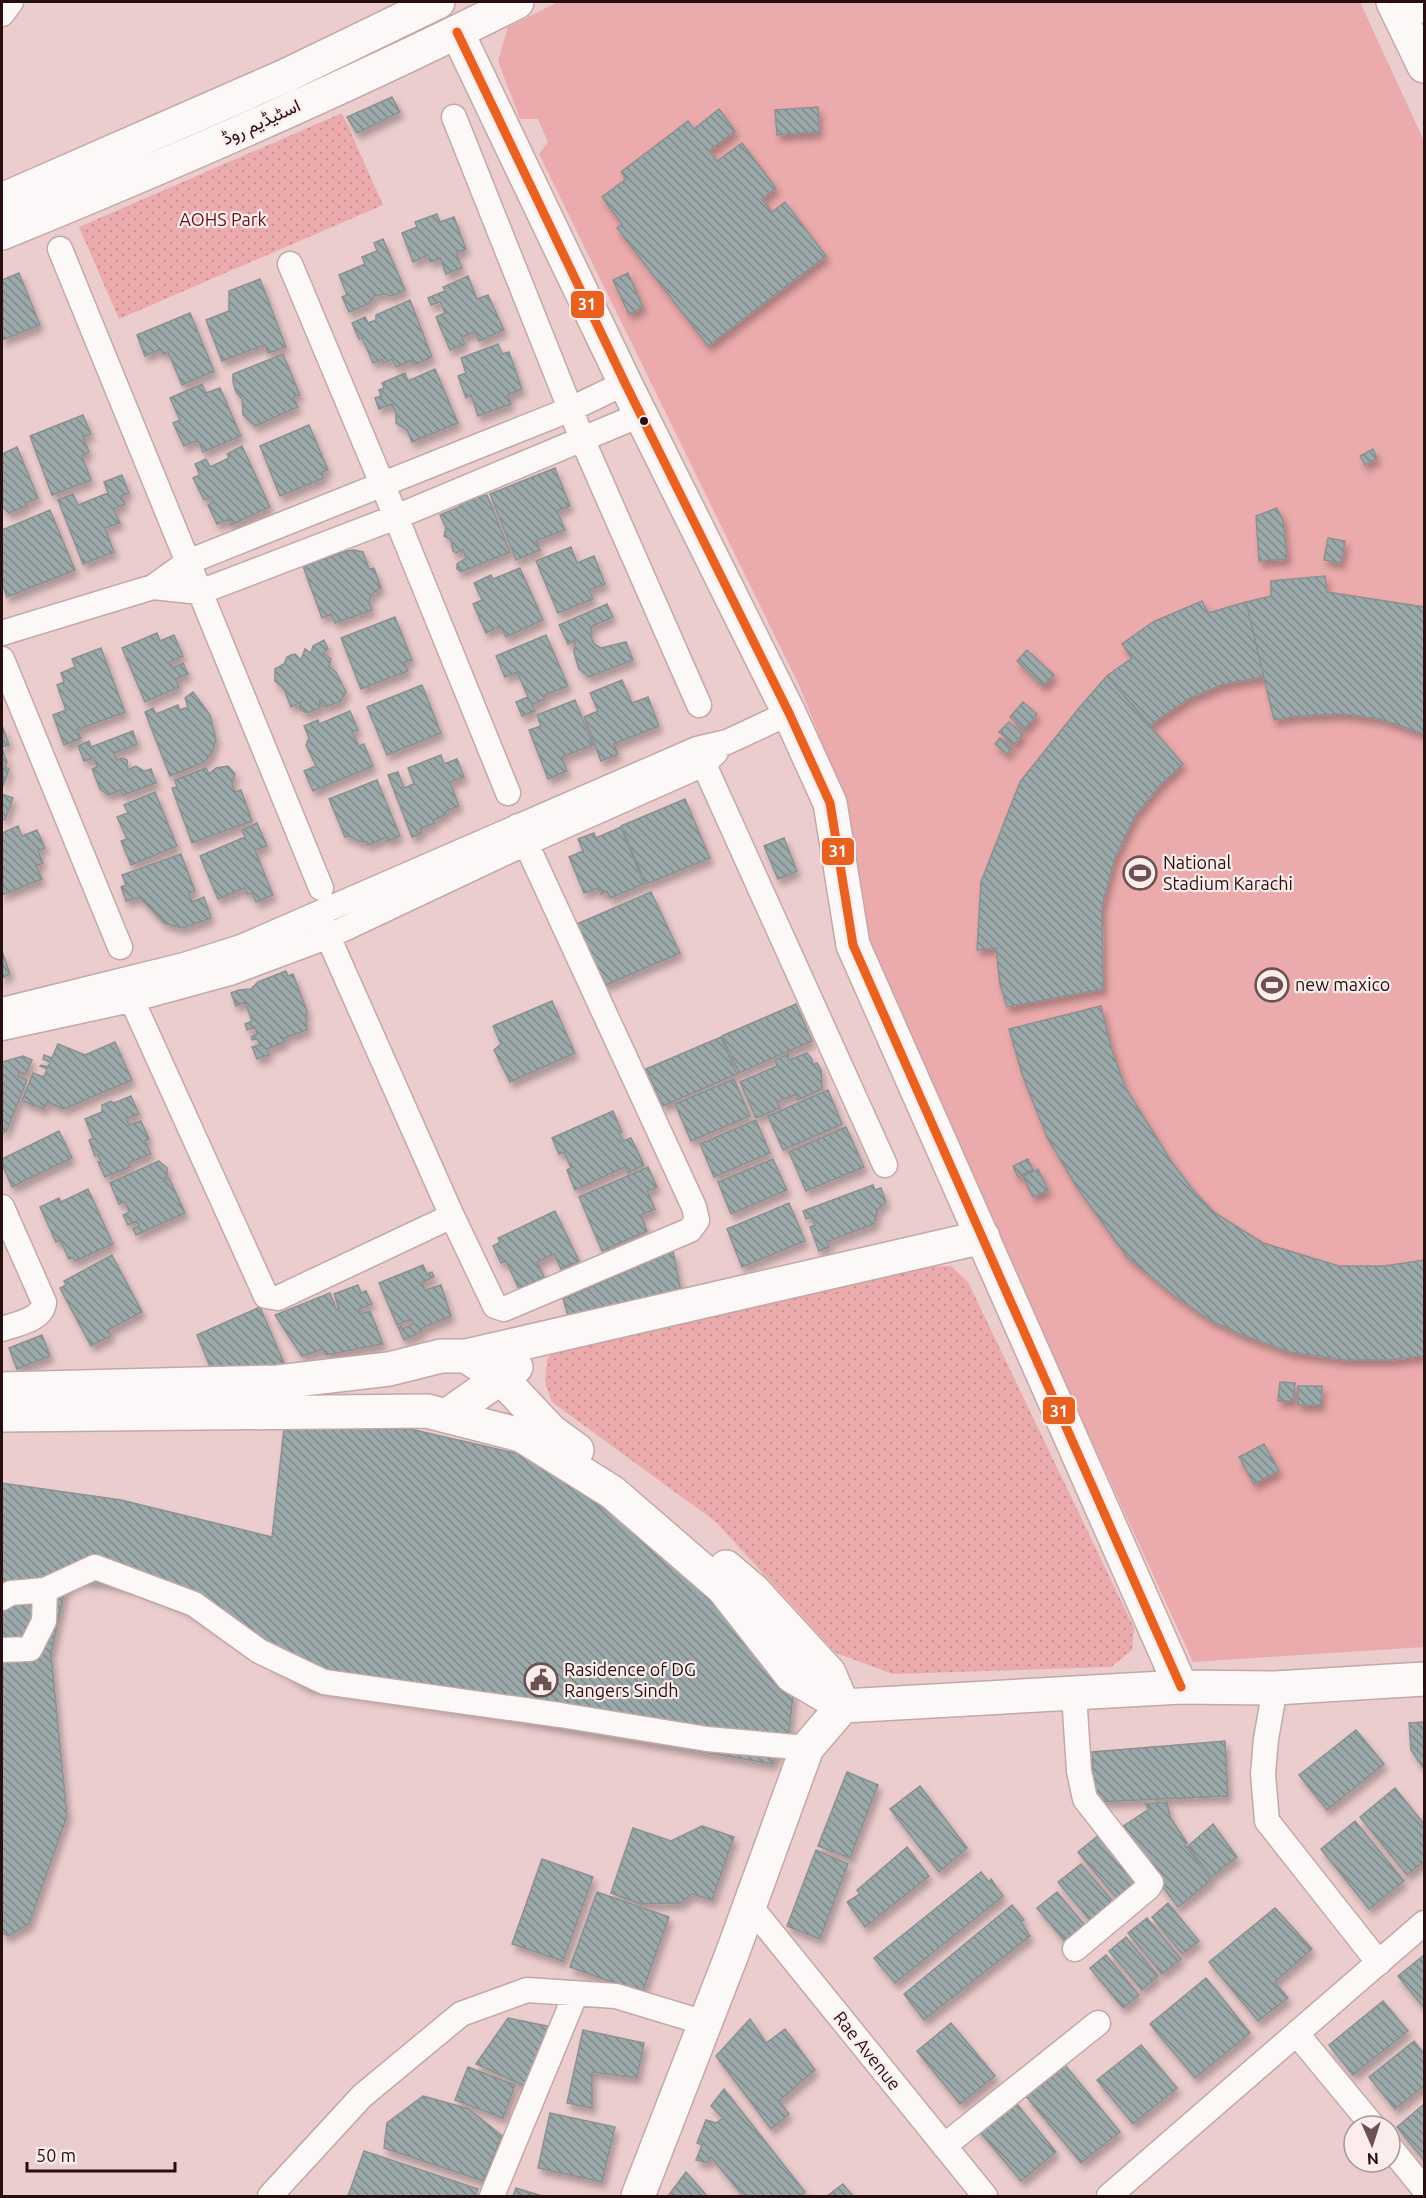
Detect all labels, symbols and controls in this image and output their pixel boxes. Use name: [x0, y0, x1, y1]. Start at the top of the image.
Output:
street label: اسٹیڈیم روڈ: [218, 94, 304, 151]
park label: AOHS Park: [179, 209, 267, 229]
line badge: 31: [570, 290, 605, 319]
text: 31: [578, 295, 596, 313]
unlabelled marker: [638, 415, 650, 427]
line badge: 31: [821, 837, 855, 866]
text: 31: [829, 842, 847, 860]
place label: National Stadium Karachi: [1163, 852, 1293, 893]
sports icon: National Stadium Karachi: [1122, 855, 1158, 891]
sports icon: new maxico: [1254, 967, 1290, 1003]
place label: new maxico: [1295, 974, 1390, 994]
line badge: 31: [1042, 1396, 1076, 1425]
text: 31: [1050, 1402, 1068, 1420]
place label: Rasidence of DG Rangers Sindh: [564, 1659, 696, 1700]
public building icon: Rasidence of DG Rangers Sindh: [523, 1662, 559, 1698]
street label: Rae Avenue: [830, 2007, 905, 2094]
north arrow: [1342, 2114, 1402, 2174]
scale bar: [27, 2135, 176, 2173]
text: 50 m: [36, 2145, 76, 2165]
text: N: [1366, 2150, 1379, 2168]

